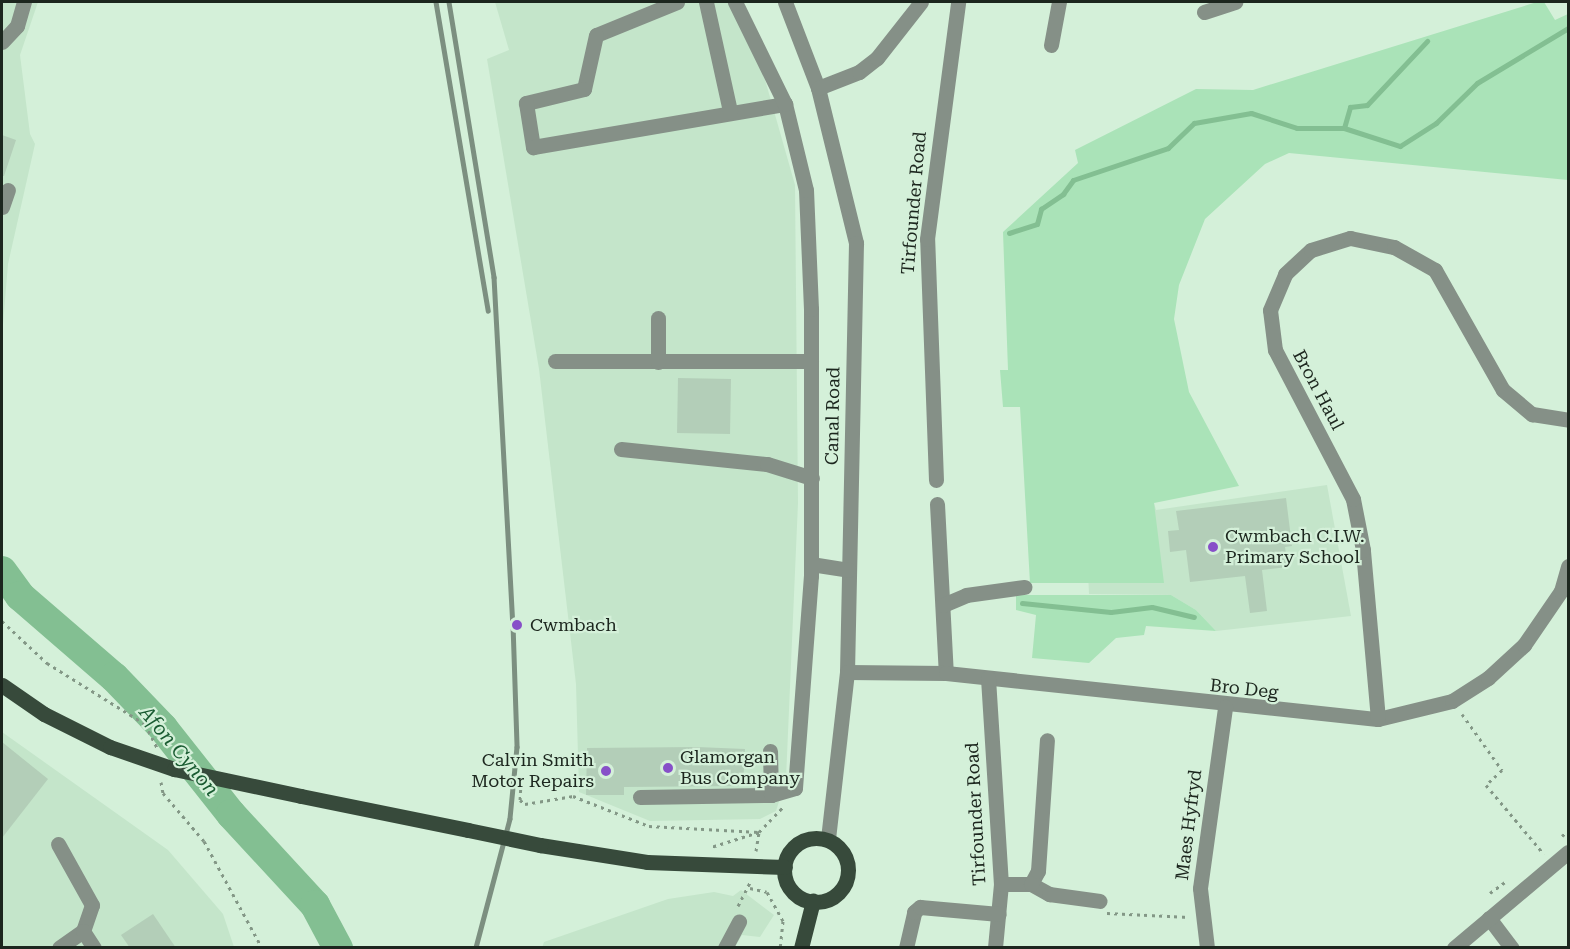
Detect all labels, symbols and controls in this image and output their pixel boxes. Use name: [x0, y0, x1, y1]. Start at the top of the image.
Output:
street label: Tirfounder Road: [897, 131, 931, 275]
street label: Bron Haul: [1288, 346, 1348, 434]
street label: Canal Road: [821, 367, 845, 465]
place label: Cwmbach C.I.W. Primary School: [1225, 526, 1365, 568]
marker: Cwmbach C.I.W. Primary School: [1206, 540, 1220, 554]
place label: Cwmbach: [530, 614, 617, 636]
marker: Cwmbach: [508, 616, 526, 634]
street label: Bro Deg: [1209, 675, 1279, 703]
water label: Afon Cynon: [134, 701, 224, 801]
street label: Tirfounder Road: [961, 742, 991, 886]
place label: Glamorgan Bus Company: [680, 747, 800, 789]
place label: Calvin Smith Motor Repairs: [471, 750, 594, 792]
marker: Glamorgan Bus Company: [661, 761, 675, 775]
marker: Calvin Smith Motor Repairs: [599, 764, 613, 778]
street label: Maes Hyfryd: [1171, 768, 1207, 882]

